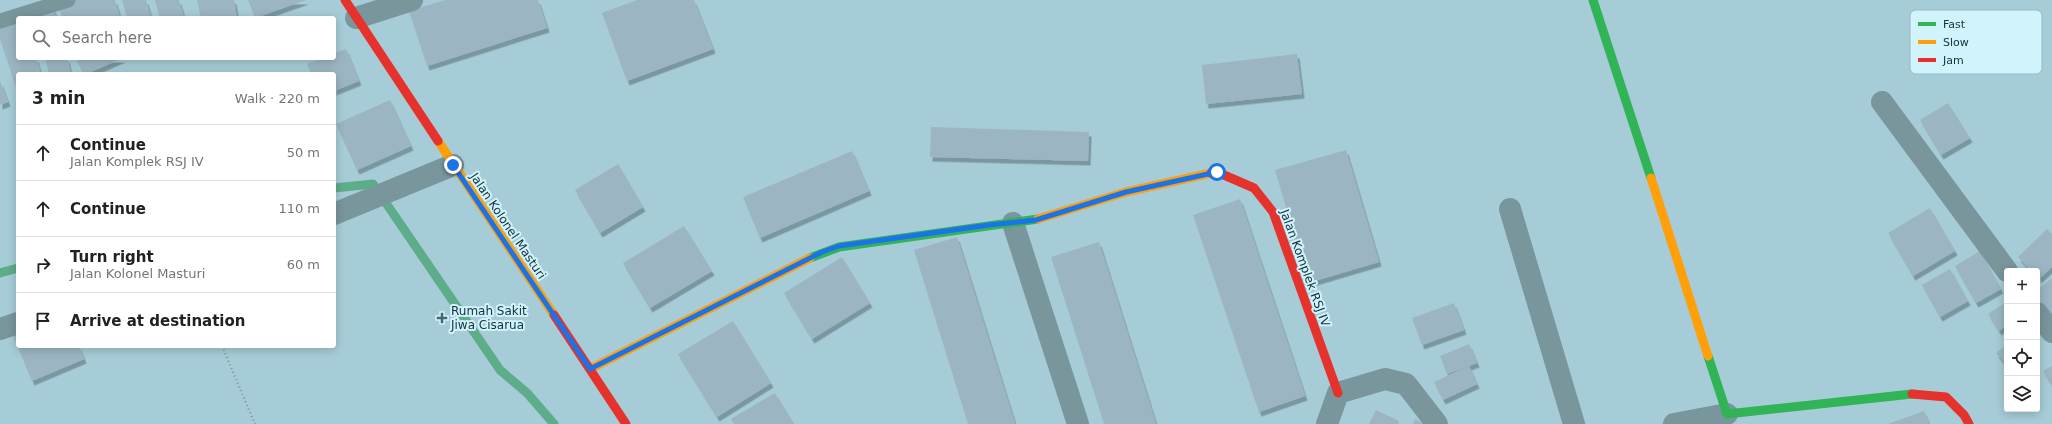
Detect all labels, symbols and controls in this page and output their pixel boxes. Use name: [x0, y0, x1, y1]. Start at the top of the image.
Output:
legend: [1910, 10, 2042, 74]
search box: [16, 16, 336, 60]
text: Fast: [1943, 18, 1966, 31]
icon: search: [30, 27, 52, 49]
text: Search here: [62, 29, 152, 47]
text: Slow: [1943, 36, 1969, 49]
text: Jam: [1942, 54, 1964, 67]
text: 3 min: [32, 88, 85, 108]
text: Walk · 220 m: [235, 91, 320, 106]
text: Continue: [70, 136, 146, 154]
icon: ahead: [32, 142, 54, 164]
text: 50 m: [287, 145, 320, 160]
text: Jalan Komplek RSJ IV: [70, 154, 204, 169]
route end: [444, 156, 462, 174]
route start: [1208, 163, 1226, 181]
street label: Jalan Kolonel Masturi: [467, 169, 549, 282]
icon: ahead: [32, 198, 54, 220]
text: Continue: [70, 200, 146, 218]
text: 110 m: [278, 201, 320, 216]
street label: Jalan Komplek RSJ IV: [1277, 207, 1333, 329]
text: Turn right: [70, 248, 154, 266]
icon: right: [32, 254, 54, 276]
text: 60 m: [287, 257, 320, 272]
text: Jalan Kolonel Masturi: [70, 266, 205, 281]
map controls: [2004, 268, 2040, 412]
button: +: [2004, 268, 2040, 304]
place label: Rumah Sakit Jiwa Cisarua: [450, 304, 527, 332]
button: −: [2004, 304, 2040, 340]
icon: arrive: [32, 310, 54, 332]
text: Arrive at destination: [70, 312, 245, 330]
marker: Rumah Sakit Jiwa Cisarua: [436, 312, 448, 324]
button: locate: [2004, 340, 2040, 376]
button: layers: [2004, 376, 2040, 412]

